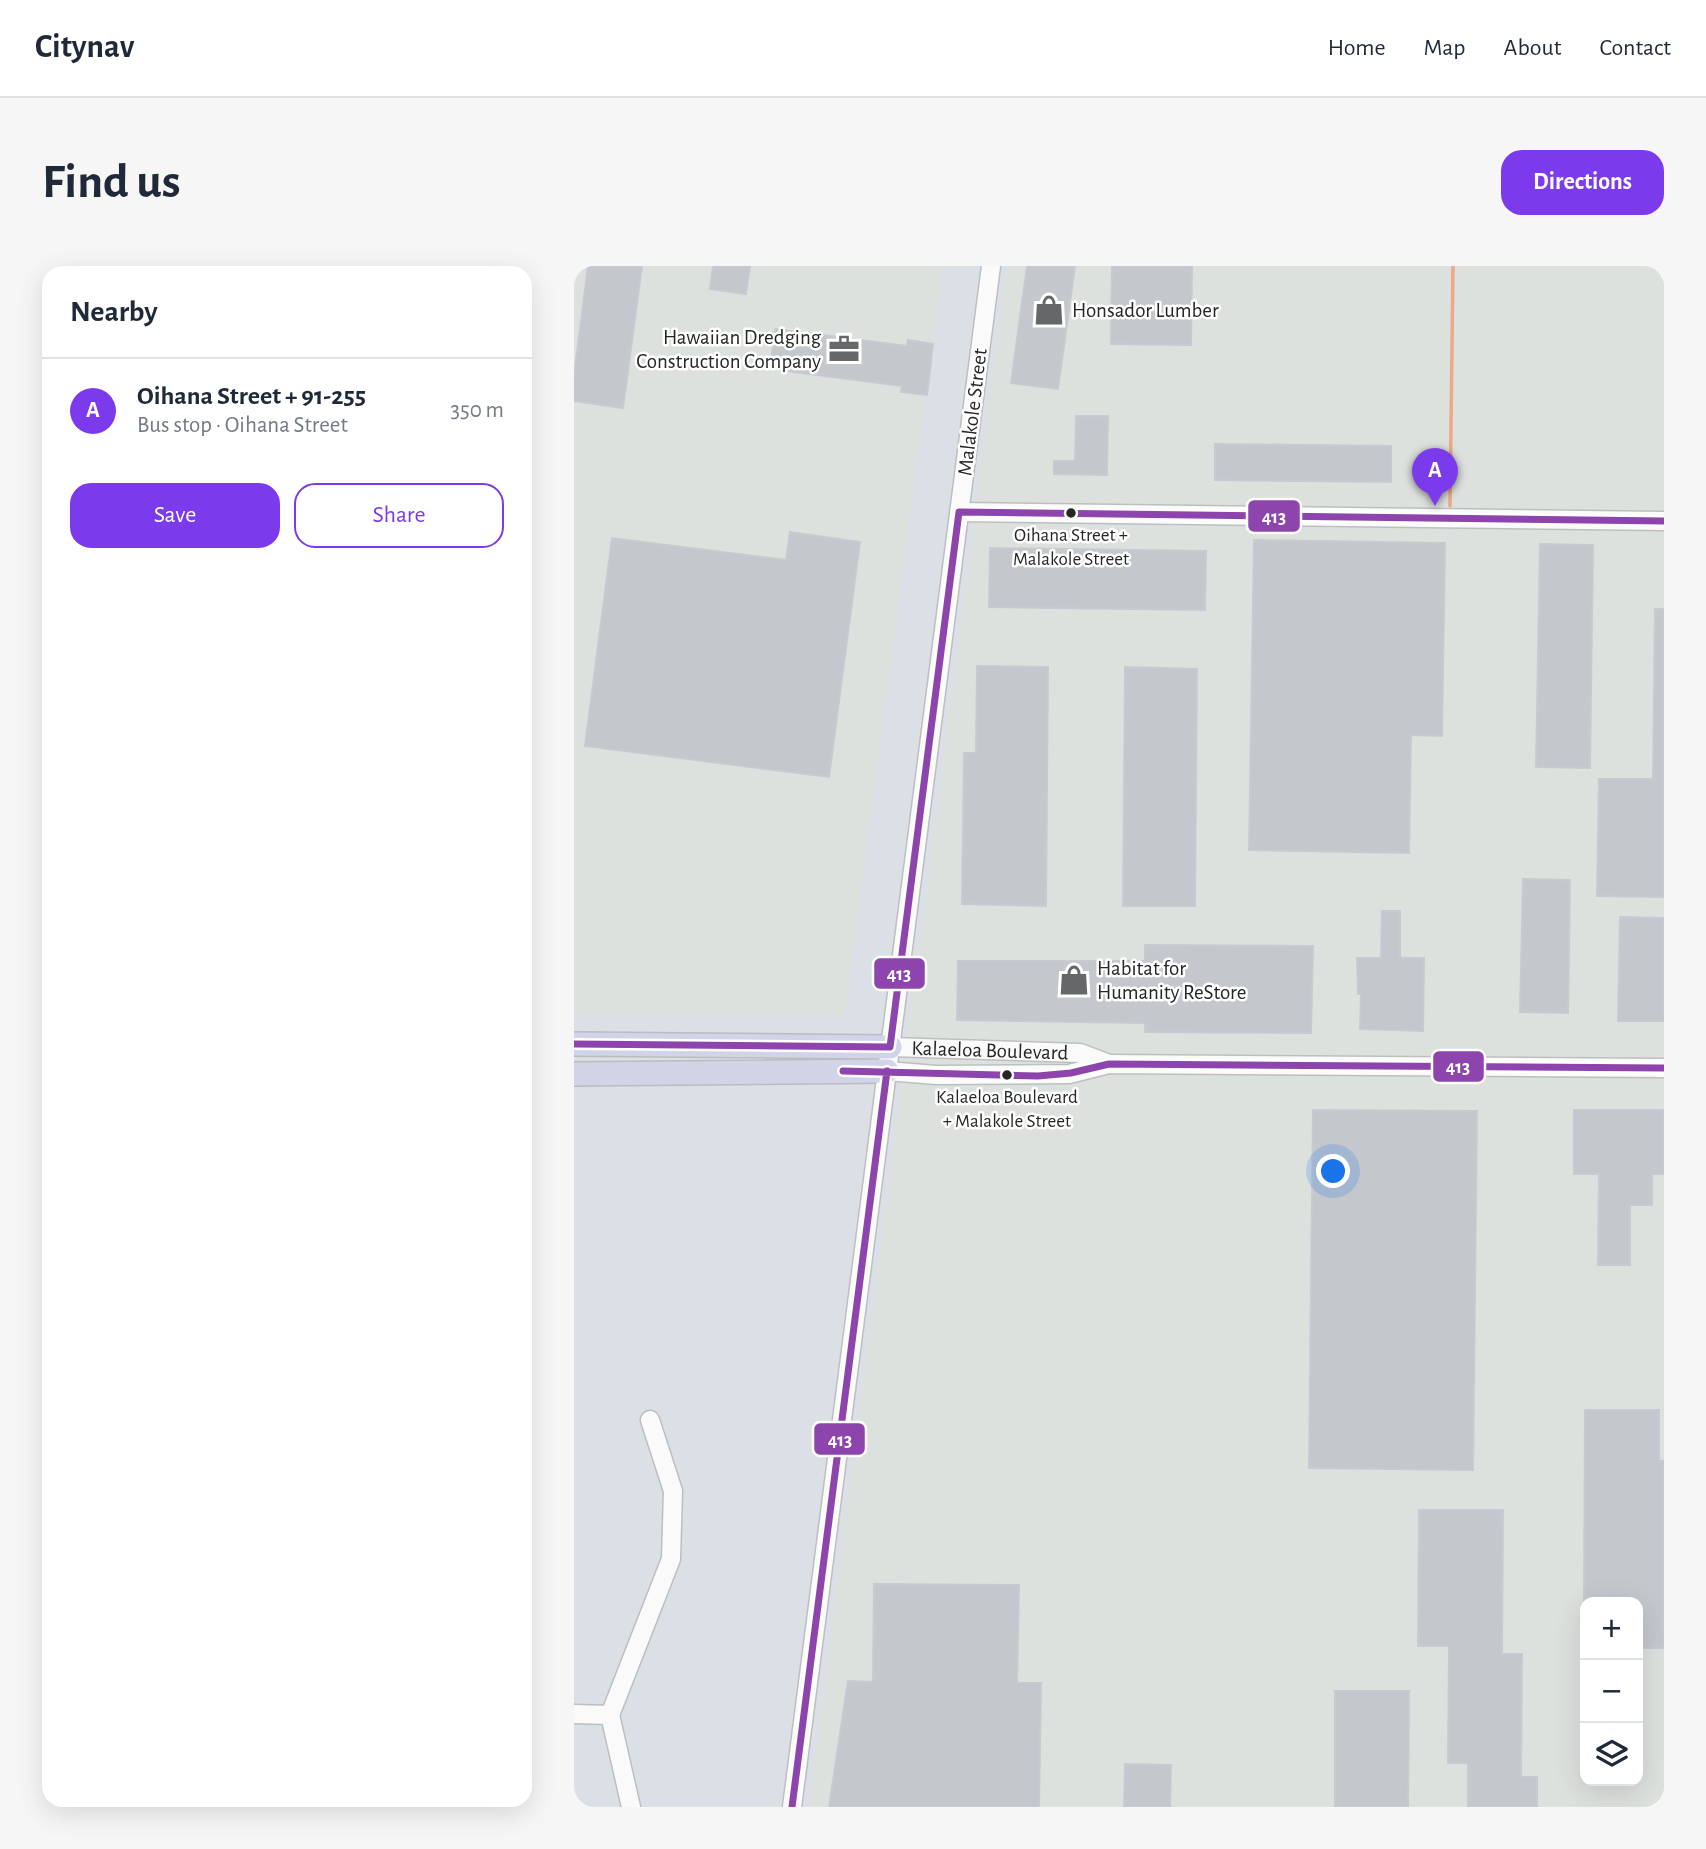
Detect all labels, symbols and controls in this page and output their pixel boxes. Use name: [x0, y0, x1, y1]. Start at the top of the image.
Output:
text: Citynav: [35, 31, 134, 64]
text: Home: [1328, 36, 1386, 60]
text: Map: [1424, 36, 1466, 60]
text: About: [1504, 36, 1561, 60]
text: Contact: [1599, 36, 1671, 60]
button: Directions: [1501, 150, 1664, 215]
text: Find us: [42, 158, 181, 207]
shop icon: Honsador Lumber: [1032, 293, 1066, 327]
text: Nearby: [70, 297, 158, 327]
place label: Honsador Lumber: [1072, 300, 1219, 321]
place label: Hawaiian Dredging Construction Company: [636, 327, 822, 372]
office icon: Hawaiian Dredging Construction Company: [827, 332, 861, 366]
street label: Malakole Street: [954, 347, 991, 477]
text: Oihana Street + 91-255: [137, 383, 366, 409]
text: A: [86, 399, 100, 422]
text: 350 m: [451, 399, 504, 422]
text: Bus stop · Oihana Street: [137, 414, 348, 437]
pin: A: [1412, 448, 1458, 506]
button: Save: [70, 483, 280, 548]
button: Share: [294, 483, 504, 548]
line badge: 413: [1247, 499, 1301, 533]
marker: Oihana Street + Malakole Street: [1064, 506, 1078, 520]
text: 413: [1262, 508, 1286, 527]
place label: Oihana Street + Malakole Street: [1013, 526, 1129, 569]
line badge: 413: [873, 957, 926, 990]
place label: Habitat for Humanity ReStore: [1097, 958, 1246, 1003]
shop icon: Habitat for Humanity ReStore: [1057, 963, 1091, 997]
text: 413: [887, 965, 911, 984]
street label: Kalaeloa Boulevard: [911, 1038, 1069, 1064]
line badge: 413: [1432, 1050, 1485, 1083]
text: 413: [1446, 1058, 1470, 1077]
marker: Kalaeloa Boulevard + Malakole Street: [1000, 1068, 1014, 1082]
place label: Kalaeloa Boulevard + Malakole Street: [936, 1088, 1078, 1131]
your location: [1316, 1154, 1350, 1188]
line badge: 413: [813, 1422, 866, 1456]
text: 413: [828, 1431, 852, 1450]
map controls: [1580, 1597, 1643, 1786]
button: +: [1580, 1597, 1643, 1660]
button: −: [1580, 1660, 1643, 1723]
button: layers: [1580, 1723, 1643, 1786]

